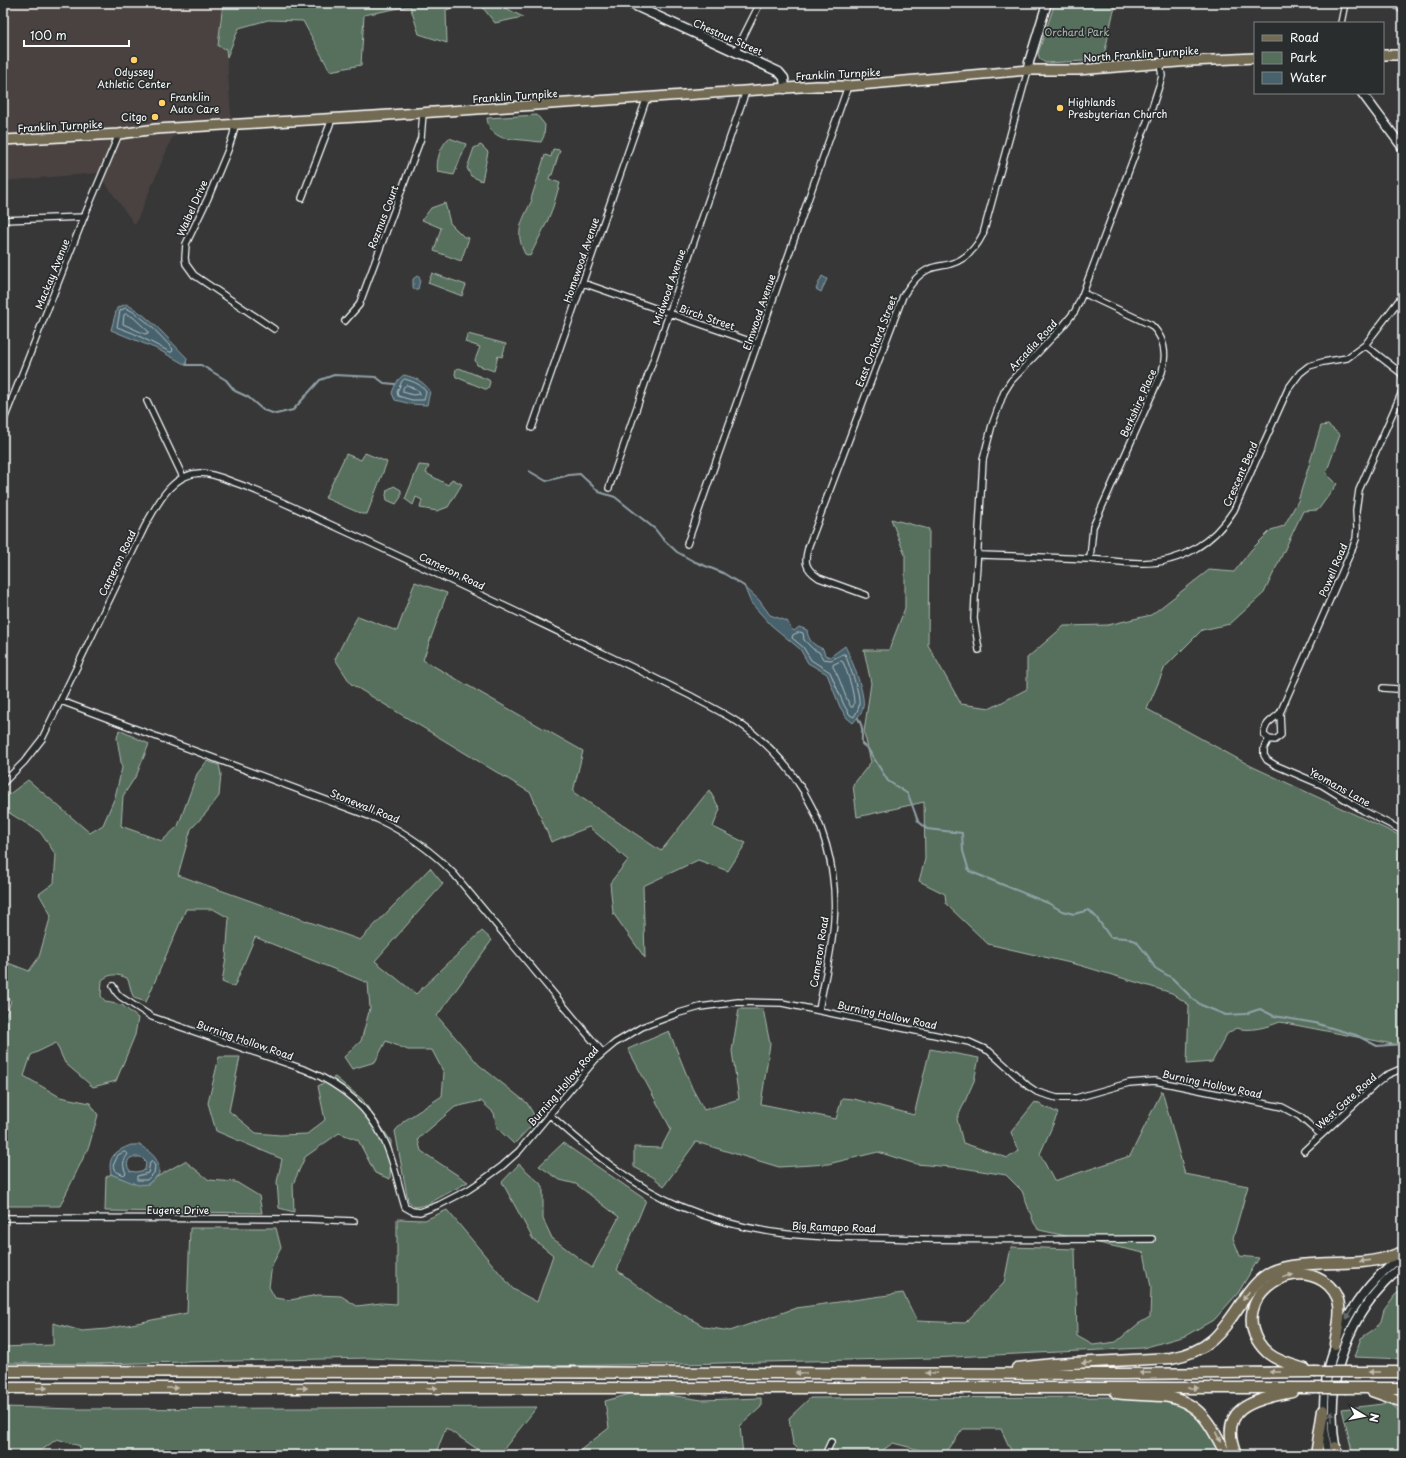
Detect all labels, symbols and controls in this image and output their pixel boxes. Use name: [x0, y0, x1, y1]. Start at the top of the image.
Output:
street label: Chestnut Street: [691, 14, 765, 59]
scale bar: [24, 22, 129, 48]
legend: [1254, 22, 1384, 94]
park label: Orchard Park: [1045, 24, 1109, 39]
text: 100 m: [30, 26, 67, 44]
text: Road: [1290, 28, 1319, 46]
street label: North Franklin Turnpike: [1083, 42, 1199, 65]
text: Park: [1290, 48, 1317, 66]
marker: Odyssey Athletic Center: [129, 55, 139, 65]
place label: Odyssey Athletic Center: [97, 64, 171, 91]
street label: Franklin Turnpike: [795, 64, 881, 83]
text: Water: [1290, 68, 1327, 86]
street label: Franklin Turnpike: [472, 85, 558, 106]
place label: Franklin Auto Care: [170, 89, 219, 116]
place label: Highlands Presbyterian Church: [1068, 94, 1168, 122]
marker: Franklin Auto Care: [157, 98, 167, 108]
marker: Highlands Presbyterian Church: [1055, 103, 1065, 113]
place label: Citgo: [121, 109, 147, 124]
marker: Citgo: [150, 112, 160, 122]
street label: Franklin Turnpike: [17, 116, 103, 135]
street label: Waibel Drive: [172, 177, 211, 238]
street label: Rozmus Court: [364, 183, 402, 251]
street label: Homewood Avenue: [559, 215, 602, 305]
street label: Mackay Avenue: [31, 236, 73, 311]
street label: Midwood Avenue: [648, 246, 689, 327]
street label: Elmwood Avenue: [738, 271, 779, 352]
street label: East Orchard Street: [851, 293, 900, 389]
street label: Birch Street: [677, 300, 737, 333]
street label: Arcadia Road: [1005, 316, 1060, 373]
street label: Berkshire Place: [1116, 366, 1159, 439]
street label: Crescent Bend: [1219, 439, 1261, 509]
street label: Cameron Road: [94, 527, 139, 598]
street label: Powell Road: [1315, 541, 1351, 599]
street label: Cameron Road: [417, 548, 488, 593]
street label: Yeomans Lane: [1307, 763, 1374, 810]
street label: Stonewall Road: [328, 785, 402, 826]
street label: Cameron Road: [805, 915, 832, 989]
street label: Burning Hollow Road: [836, 997, 939, 1032]
street label: Burning Hollow Road: [195, 1016, 296, 1063]
street label: Burning Hollow Road: [524, 1042, 602, 1129]
street label: Burning Hollow Road: [1161, 1066, 1264, 1101]
street label: West Gate Road: [1312, 1069, 1380, 1132]
street label: Eugene Drive: [147, 1202, 210, 1217]
street label: Big Ramapo Road: [792, 1218, 877, 1235]
one-way arrow: [1359, 1258, 1371, 1265]
one-way arrow: [1282, 1273, 1295, 1279]
one-way arrow: [1242, 1290, 1250, 1301]
one-way arrow: [1346, 1309, 1353, 1320]
one-way arrow: [1081, 1360, 1093, 1367]
one-way arrow: [1269, 1369, 1281, 1376]
one-way arrow: [1367, 1369, 1380, 1375]
one-way arrow: [794, 1370, 807, 1376]
one-way arrow: [924, 1370, 937, 1376]
one-way arrow: [1139, 1370, 1151, 1377]
one-way arrow: [36, 1385, 49, 1391]
one-way arrow: [166, 1385, 179, 1391]
one-way arrow: [296, 1385, 309, 1391]
one-way arrow: [426, 1385, 439, 1391]
one-way arrow: [1187, 1385, 1200, 1391]
north arrow: [1344, 1396, 1384, 1436]
one-way arrow: [1329, 1409, 1335, 1422]
text: N: [1365, 1412, 1383, 1424]
one-way arrow: [1215, 1432, 1221, 1443]

